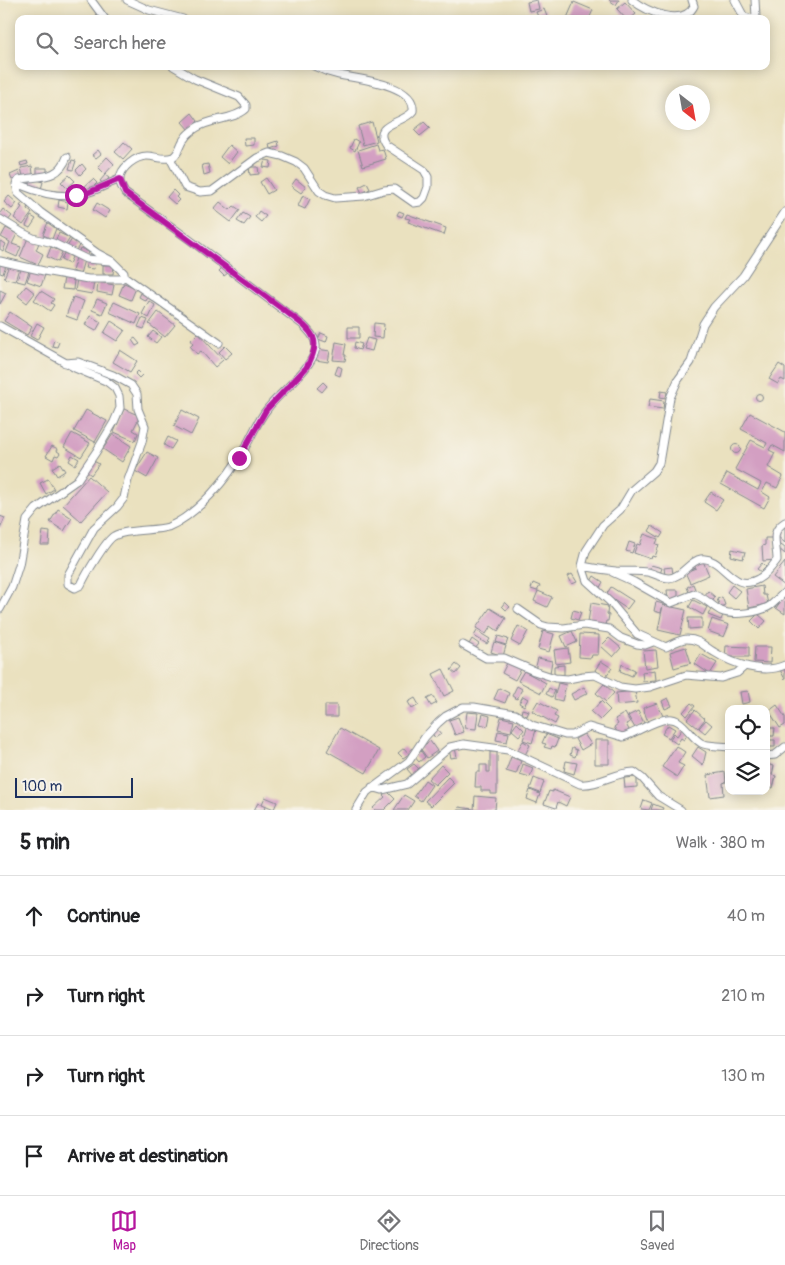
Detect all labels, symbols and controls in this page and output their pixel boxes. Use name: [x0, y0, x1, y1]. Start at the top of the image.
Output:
search box: [15, 15, 770, 70]
icon: search: [33, 29, 61, 57]
text: Search here: [73, 31, 166, 55]
north arrow: [665, 85, 710, 130]
route start: [65, 184, 88, 207]
route end: [228, 447, 251, 470]
map controls: [725, 705, 770, 795]
button: locate: [725, 705, 770, 750]
button: layers: [725, 750, 770, 795]
scale bar: [15, 775, 132, 798]
text: 100 m: [22, 778, 62, 795]
text: 5 min: [20, 829, 70, 856]
text: Walk · 380 m: [676, 833, 765, 853]
icon: ahead: [20, 902, 48, 930]
text: Continue: [67, 904, 140, 928]
text: 40 m: [727, 906, 765, 926]
icon: right: [20, 982, 48, 1010]
text: Turn right: [67, 984, 145, 1008]
text: 210 m: [721, 986, 765, 1006]
icon: right: [20, 1062, 48, 1090]
text: Turn right: [67, 1064, 145, 1088]
text: 130 m: [721, 1066, 765, 1086]
icon: arrive: [20, 1142, 48, 1170]
text: Arrive at destination: [67, 1144, 228, 1168]
tab: Map: [110, 1207, 138, 1254]
tab: Directions: [359, 1207, 419, 1254]
tab: Saved: [640, 1207, 675, 1254]

